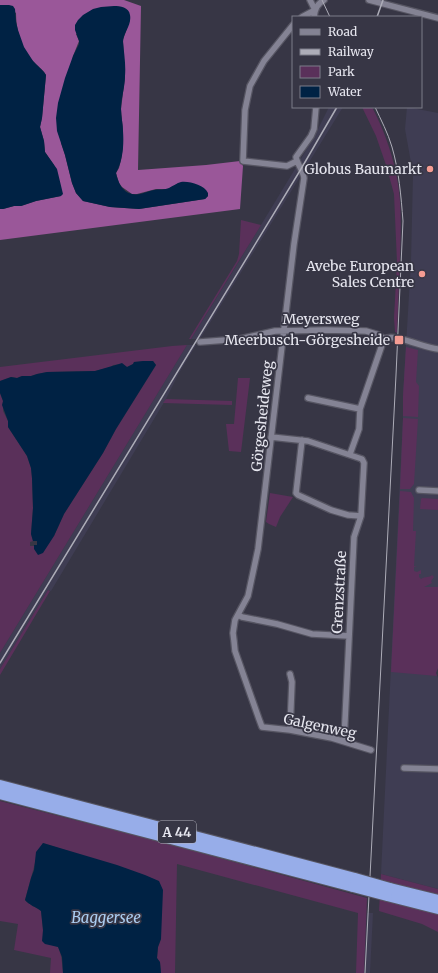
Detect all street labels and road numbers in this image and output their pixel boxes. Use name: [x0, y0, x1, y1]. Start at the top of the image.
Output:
street label: Meyersweg: [283, 310, 360, 328]
street label: Görgesheideweg: [247, 359, 277, 472]
street label: Grenzstraße: [328, 550, 350, 634]
street label: Galgenweg: [282, 709, 359, 743]
road number: A 44: [158, 821, 196, 843]

